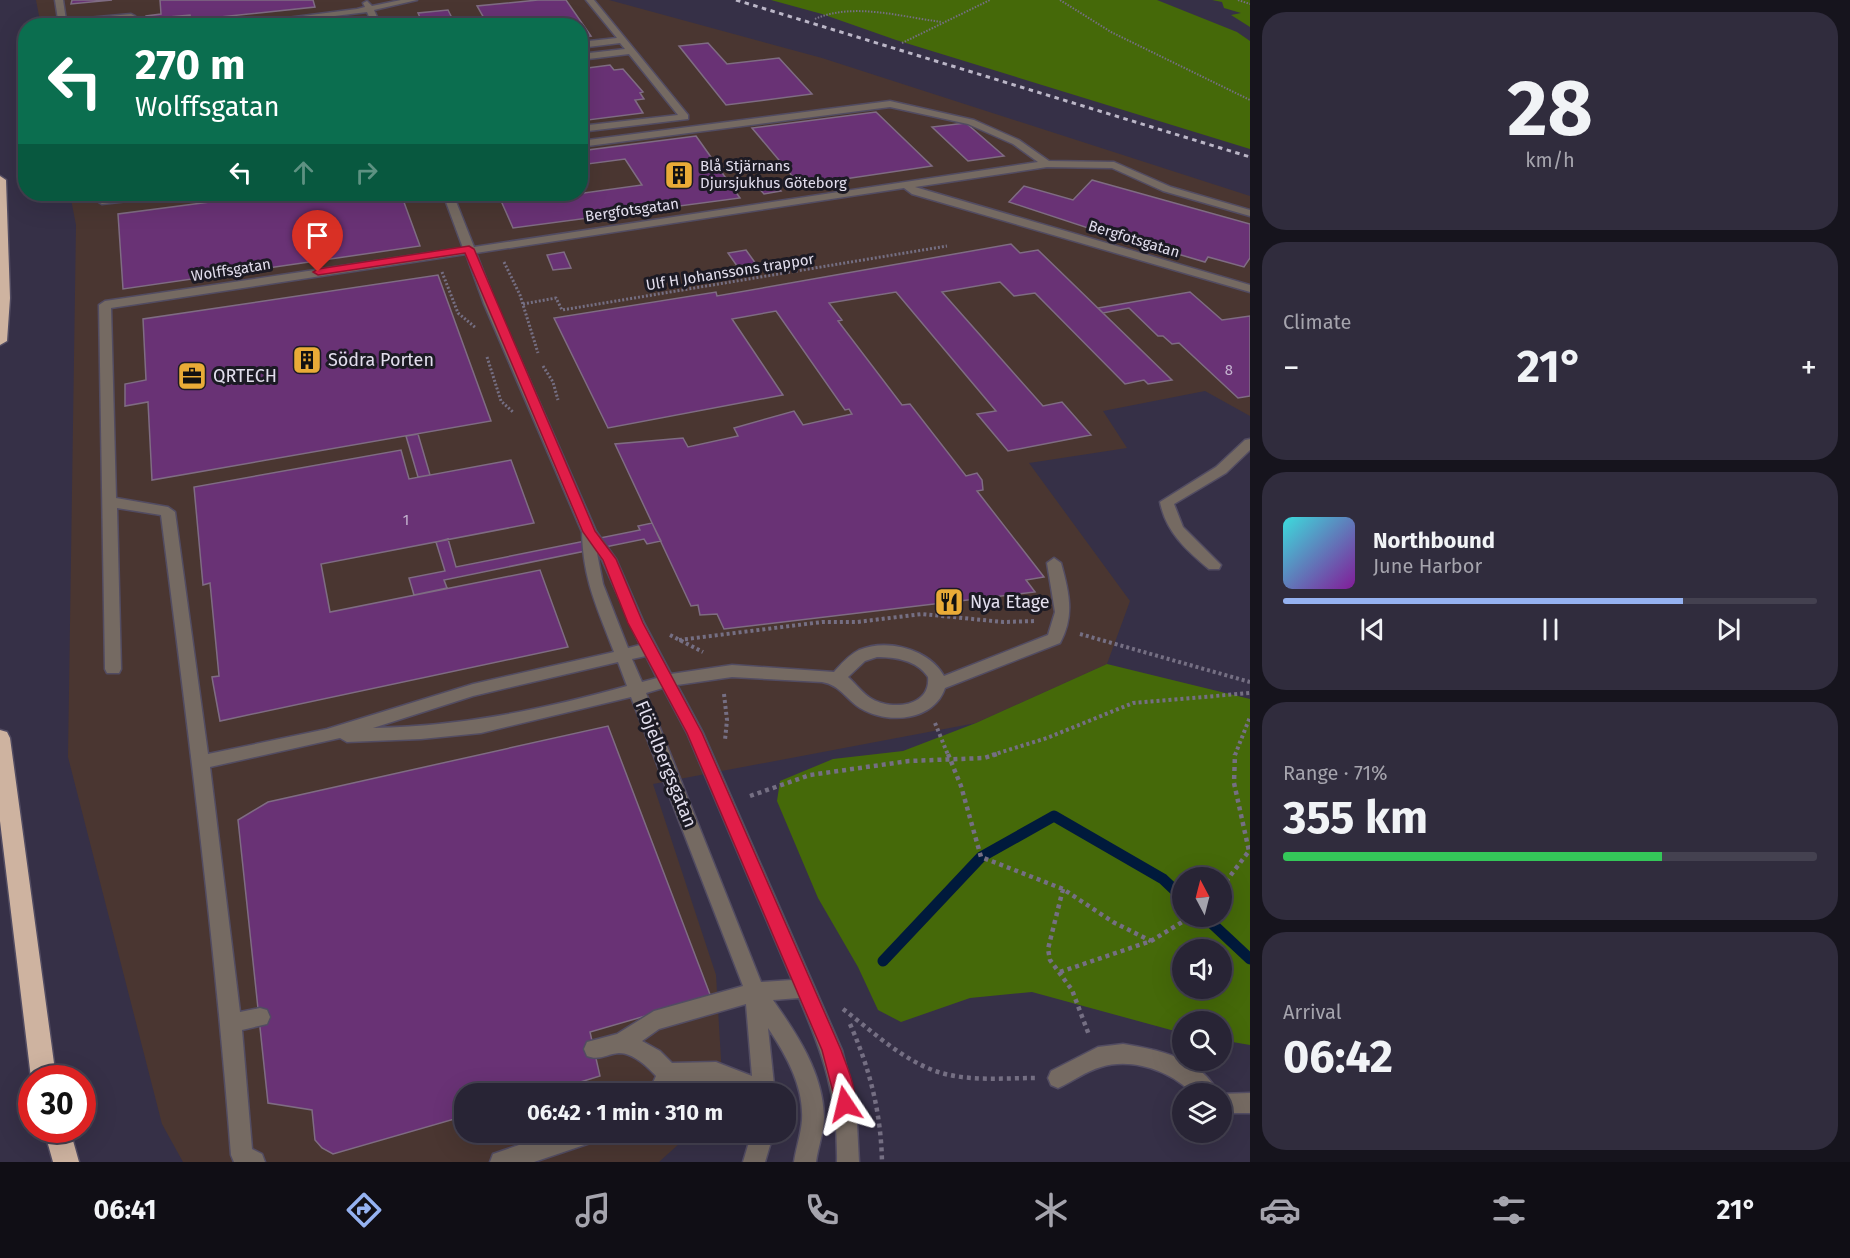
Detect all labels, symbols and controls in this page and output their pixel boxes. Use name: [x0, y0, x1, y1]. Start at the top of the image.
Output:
text: 270 m: [135, 40, 246, 90]
icon: left: [36, 42, 114, 120]
text: 28: [1507, 62, 1593, 156]
text: Wolffsgatan: [135, 91, 280, 123]
text: km/h: [1525, 148, 1575, 172]
icon: left: [224, 156, 257, 189]
icon: ahead: [287, 156, 320, 189]
icon: right: [350, 156, 383, 189]
place label: Blå Stjärnans Djursjukhus Göteborg: [700, 157, 847, 192]
building icon: Blå Stjärnans Djursjukhus Göteborg: [663, 159, 695, 191]
street label: Bergfotsgatan: [584, 195, 680, 225]
pin: [292, 210, 343, 272]
street label: Bergfotsgatan: [1086, 217, 1182, 261]
icon: arrive: [301, 219, 334, 252]
street label: Ulf H Johanssons trappor: [645, 250, 816, 294]
street label: Wolffsgatan: [190, 255, 272, 285]
text: Climate: [1283, 310, 1351, 334]
text: 21°: [1517, 340, 1583, 394]
building icon: Södra Porten: [291, 344, 323, 376]
text: −: [1283, 348, 1300, 388]
text: +: [1801, 348, 1817, 388]
place label: Södra Porten: [328, 349, 434, 371]
office icon: QRTECH: [176, 360, 208, 392]
house number: 8: [1225, 361, 1233, 379]
place label: QRTECH: [213, 365, 277, 387]
house number: 1: [403, 511, 409, 529]
text: Northbound: [1373, 527, 1495, 554]
text: June Harbor: [1373, 554, 1482, 578]
restaurant icon: Nya Etage: [933, 586, 965, 618]
place label: Nya Etage: [970, 591, 1050, 613]
icon: previous: [1356, 613, 1389, 646]
icon: pause: [1534, 613, 1567, 646]
icon: next: [1712, 613, 1745, 646]
street label: Flöjelbergsgatan: [631, 697, 701, 831]
text: Range · 71%: [1283, 761, 1388, 785]
text: 355 km: [1283, 791, 1428, 845]
north arrow: [1172, 867, 1232, 927]
map controls: [1172, 867, 1232, 1143]
button: sound: [1172, 939, 1232, 999]
text: Arrival: [1283, 1000, 1342, 1024]
button: search: [1172, 1011, 1232, 1071]
text: 06:42: [1283, 1030, 1393, 1084]
speed limit sign: 30: [18, 1065, 96, 1143]
position arrow: [813, 1072, 877, 1136]
button: layers: [1172, 1083, 1232, 1143]
text: 06:42 · 1 min · 310 m: [527, 1099, 723, 1126]
icon: directions: [343, 1189, 385, 1231]
icon: music: [572, 1189, 614, 1231]
icon: phone: [801, 1189, 843, 1231]
icon: climate: [1030, 1189, 1072, 1231]
icon: car: [1259, 1189, 1301, 1231]
icon: filters: [1488, 1189, 1530, 1231]
text: 06:41: [93, 1194, 157, 1226]
text: 21°: [1717, 1194, 1757, 1226]

